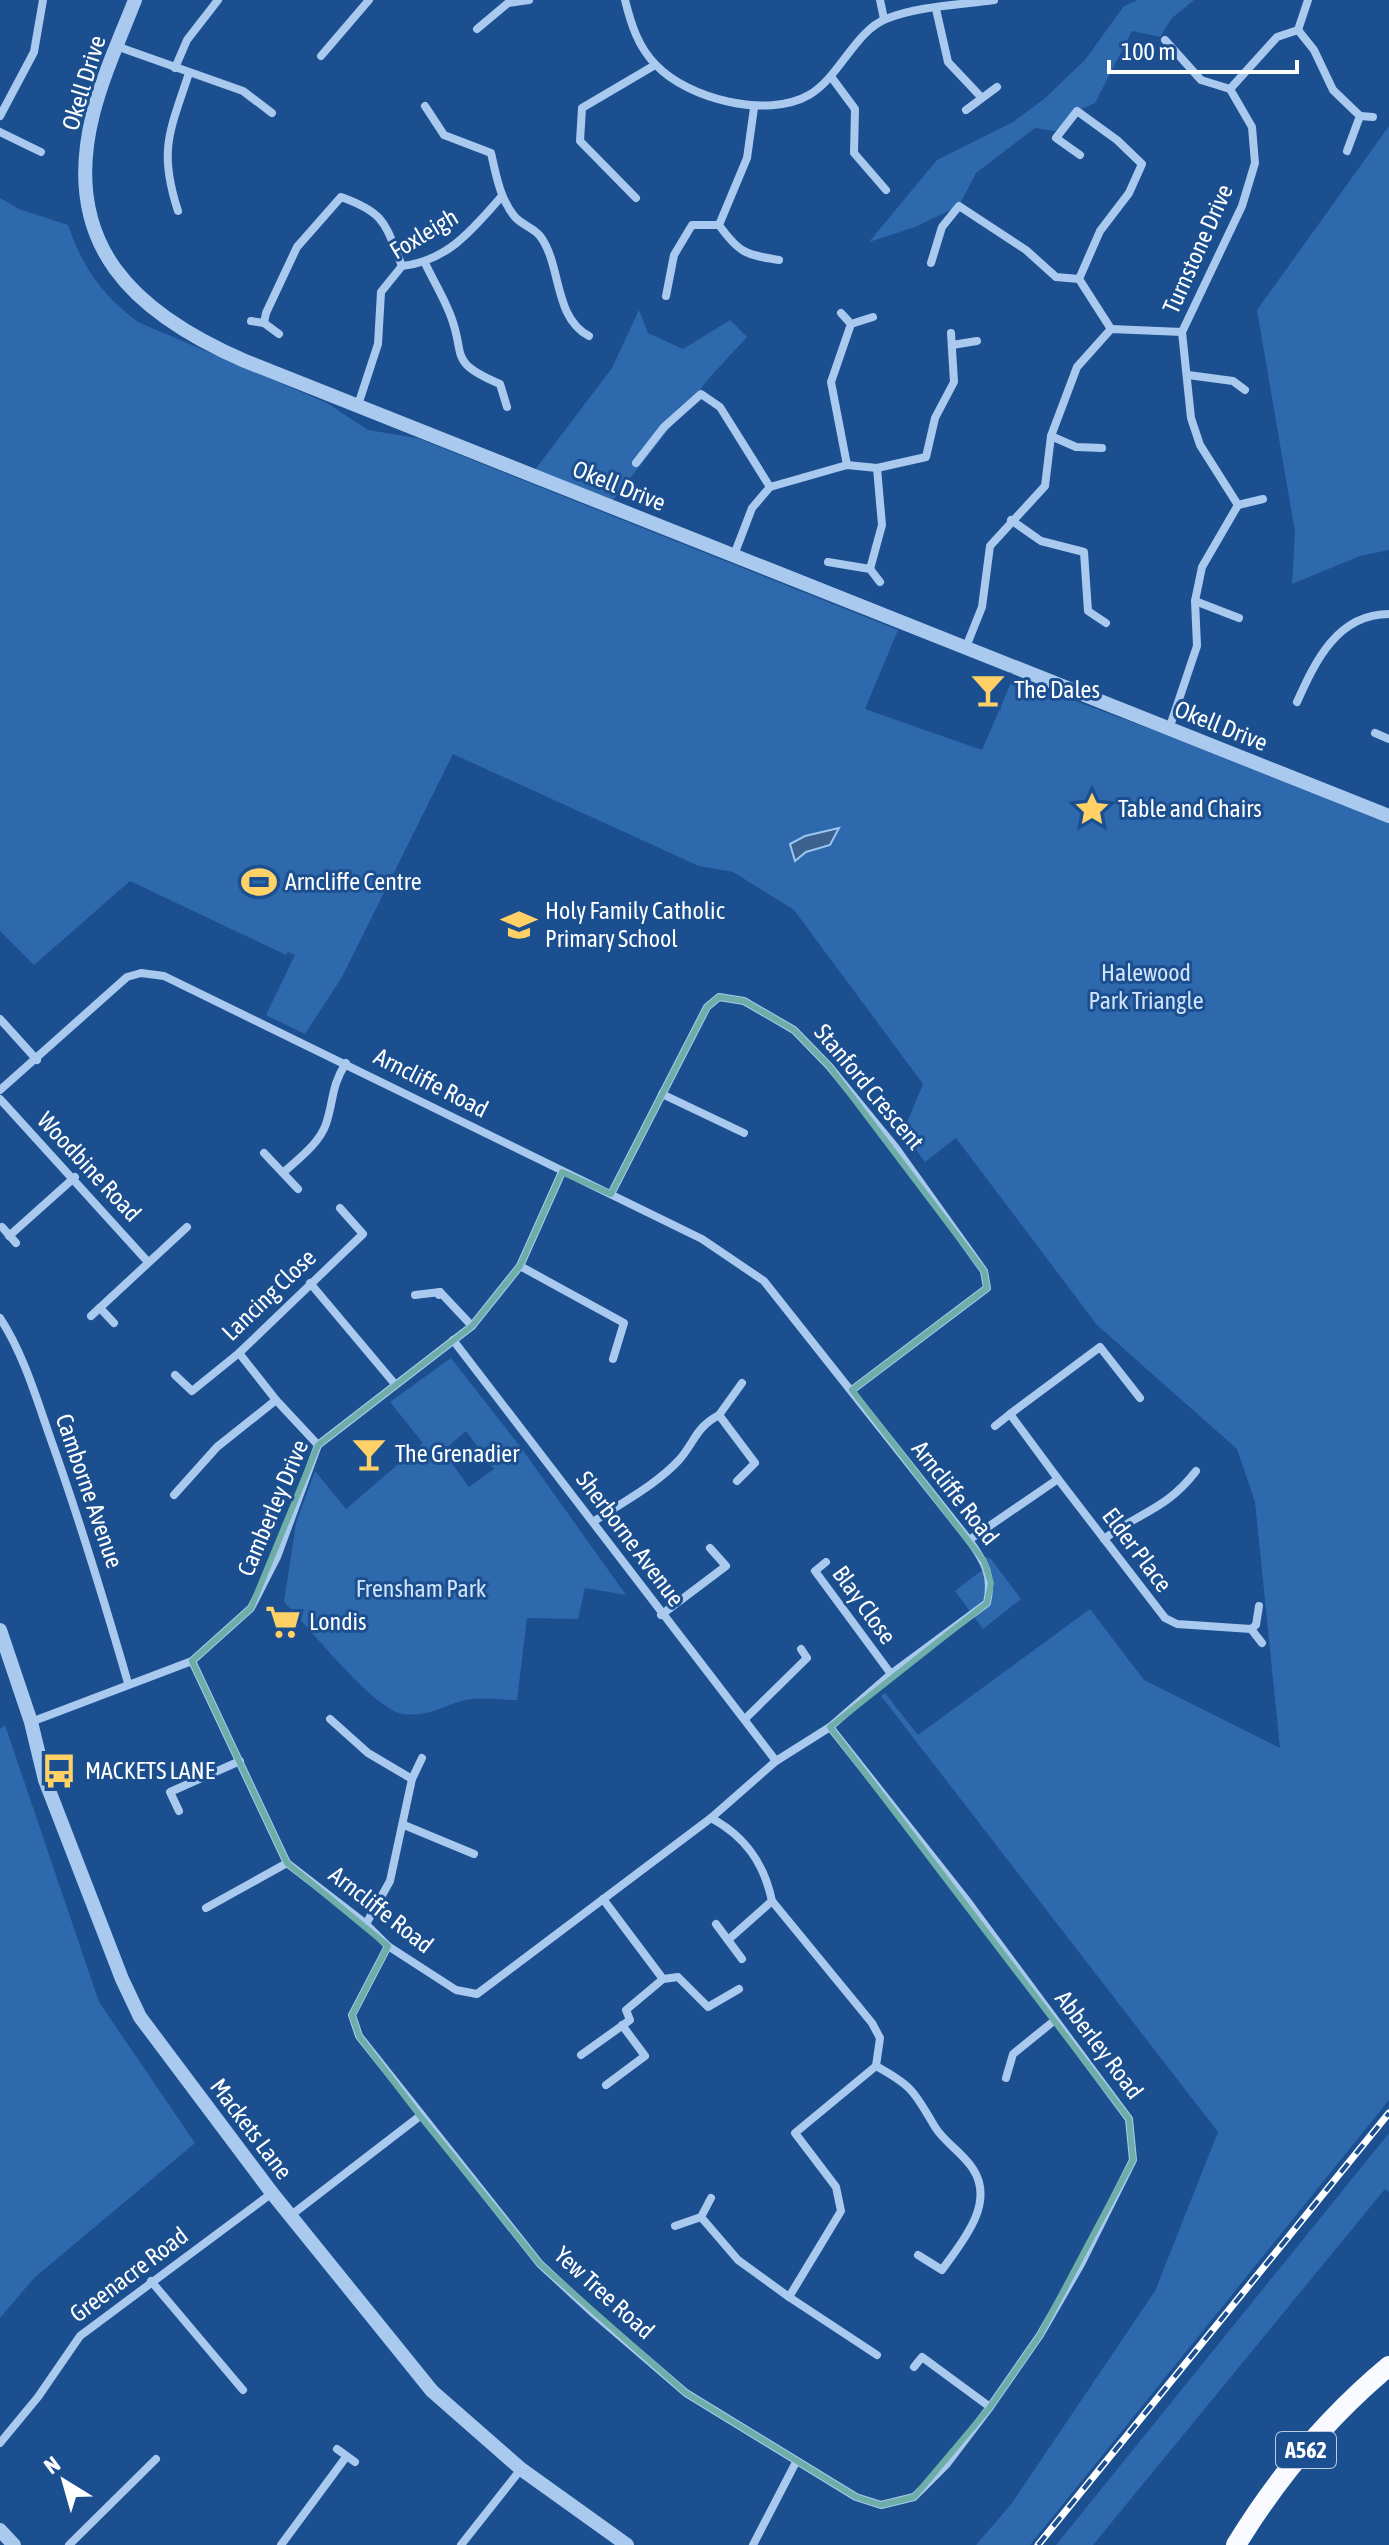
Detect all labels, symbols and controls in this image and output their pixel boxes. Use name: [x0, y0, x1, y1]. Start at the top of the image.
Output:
scale bar: [1109, 24, 1297, 74]
street label: Okell Drive: [56, 32, 111, 133]
text: 100 m: [1121, 38, 1175, 65]
street label: Turnstone Drive: [1157, 180, 1238, 318]
street label: Foxleigh: [385, 203, 463, 264]
street label: Okell Drive: [569, 455, 669, 516]
bar icon: The Dales: [969, 671, 1007, 709]
place label: The Dales: [1014, 676, 1100, 703]
street label: Okell Drive: [1171, 695, 1271, 756]
place icon: Table and Chairs: [1073, 790, 1111, 828]
place label: Table and Chairs: [1118, 795, 1262, 822]
sports icon: Arncliffe Centre: [240, 863, 278, 901]
place label: Arncliffe Centre: [285, 868, 422, 895]
place label: Holy Family Catholic Primary School: [545, 897, 725, 952]
school or university icon: Holy Family Catholic Primary School: [500, 906, 538, 944]
park label: Halewood Park Triangle: [1088, 959, 1204, 1014]
street label: Stanford Crescent: [809, 1019, 930, 1155]
street label: Arncliffe Road: [370, 1042, 493, 1123]
street label: Woodbine Road: [32, 1107, 147, 1227]
street label: Lancing Close: [216, 1243, 321, 1346]
street label: Camborne Avenue: [50, 1410, 128, 1571]
bar icon: The Grenadier: [350, 1435, 388, 1473]
street label: Arncliffe Road: [907, 1435, 1004, 1550]
street label: Camberley Drive: [232, 1436, 313, 1580]
place label: The Grenadier: [395, 1440, 520, 1467]
street label: Sherborne Avenue: [571, 1466, 690, 1611]
street label: Elder Place: [1097, 1502, 1178, 1597]
street label: Blay Close: [827, 1561, 902, 1649]
park label: Frensham Park: [356, 1575, 487, 1602]
supermarket icon: Londis: [264, 1603, 302, 1641]
place label: Londis: [309, 1608, 367, 1635]
bus stop icon: MACKETS LANE: [40, 1752, 78, 1790]
place label: MACKETS LANE: [85, 1757, 215, 1784]
street label: Arncliffe Road: [324, 1861, 439, 1958]
street label: Abberley Road: [1050, 1985, 1149, 2104]
street label: Mackets Lane: [205, 2073, 298, 2184]
street label: Greenacre Road: [65, 2222, 193, 2328]
street label: Yew Tree Road: [549, 2241, 660, 2344]
road number: A562: [1276, 2432, 1336, 2468]
north arrow: [24, 2441, 104, 2521]
text: N: [39, 2451, 65, 2479]

